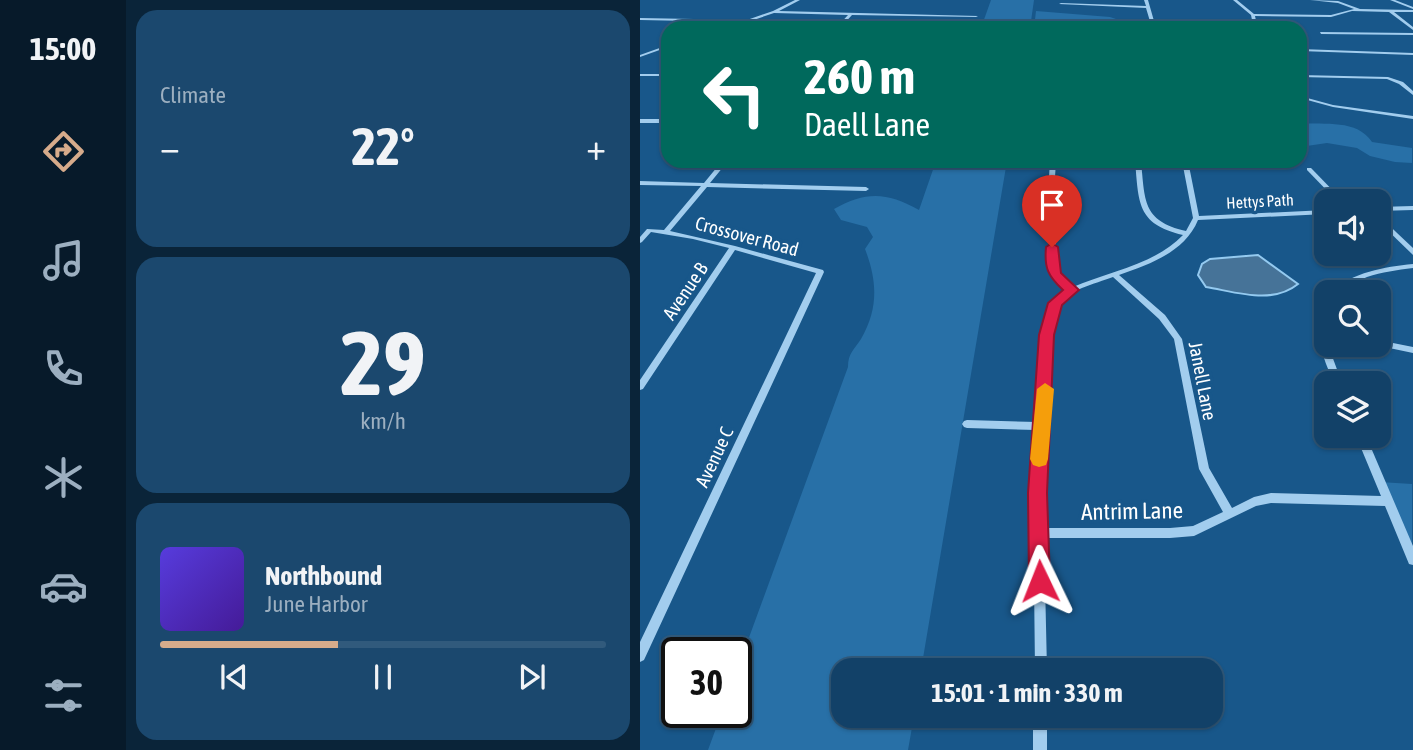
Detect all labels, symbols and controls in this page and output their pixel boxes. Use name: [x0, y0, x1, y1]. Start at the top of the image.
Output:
text: 15:00: [30, 30, 96, 67]
text: 260 m: [804, 48, 915, 104]
icon: left: [689, 49, 780, 140]
text: Climate: [160, 82, 226, 108]
text: Daell Lane: [804, 106, 930, 143]
text: 22°: [351, 116, 415, 176]
text: −: [160, 125, 180, 168]
text: +: [586, 125, 606, 168]
icon: directions: [39, 127, 88, 176]
pin: [1022, 175, 1082, 247]
icon: arrive: [1033, 186, 1071, 224]
map controls: [1314, 189, 1391, 448]
button: sound: [1314, 189, 1391, 266]
street label: Hettys Path: [1226, 190, 1294, 213]
street label: Crossover Road: [693, 212, 801, 260]
icon: music: [39, 236, 88, 285]
street label: Avenue B: [658, 258, 712, 324]
button: search: [1314, 280, 1391, 357]
text: 29: [340, 310, 426, 414]
street label: Janell Lane: [1185, 340, 1221, 422]
icon: phone: [39, 344, 88, 393]
button: layers: [1314, 371, 1391, 448]
text: km/h: [360, 408, 406, 434]
street label: Avenue C: [691, 423, 738, 491]
icon: climate: [39, 453, 88, 502]
street label: Antrim Lane: [1081, 497, 1183, 525]
position arrow: [1003, 544, 1077, 618]
text: Northbound: [265, 561, 382, 591]
icon: car: [39, 562, 88, 611]
text: June Harbor: [265, 591, 368, 617]
speed limit sign: 30: [661, 637, 752, 728]
icon: previous: [215, 658, 253, 696]
icon: pause: [364, 658, 402, 696]
icon: next: [513, 658, 551, 696]
icon: filters: [39, 671, 88, 720]
text: 15:01 · 1 min · 330 m: [931, 678, 1123, 708]

